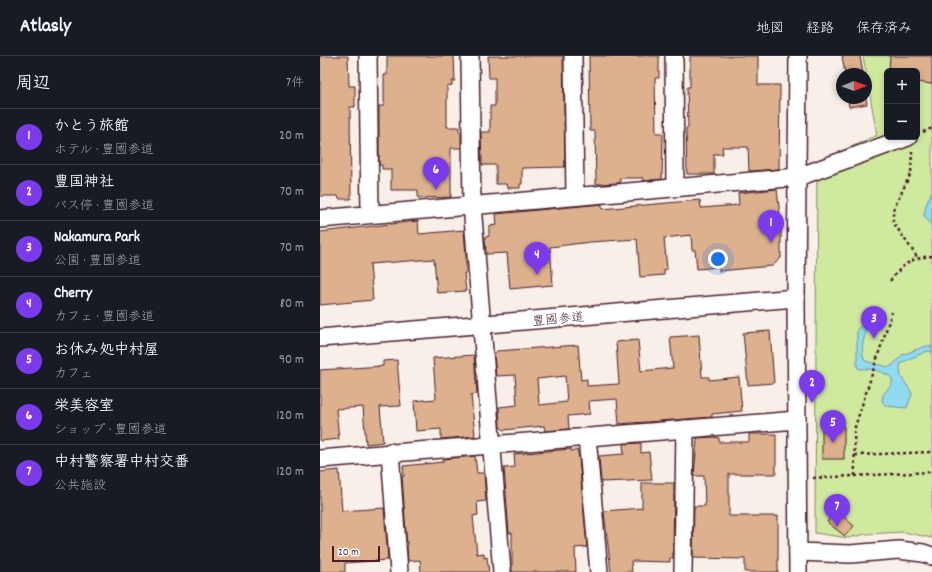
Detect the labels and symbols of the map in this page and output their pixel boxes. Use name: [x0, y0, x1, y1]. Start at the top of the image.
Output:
north arrow: [836, 68, 872, 104]
pin: 6: [423, 157, 449, 190]
pin: 1: [758, 210, 784, 243]
pin: 4: [524, 242, 550, 275]
your location: [708, 249, 728, 269]
pin: 3: [861, 306, 887, 339]
street label: 豊國参道: [531, 309, 585, 332]
pin: 2: [799, 370, 825, 403]
pin: 5: [820, 410, 846, 443]
pin: 7: [824, 494, 850, 527]
scale bar: [332, 544, 380, 563]

